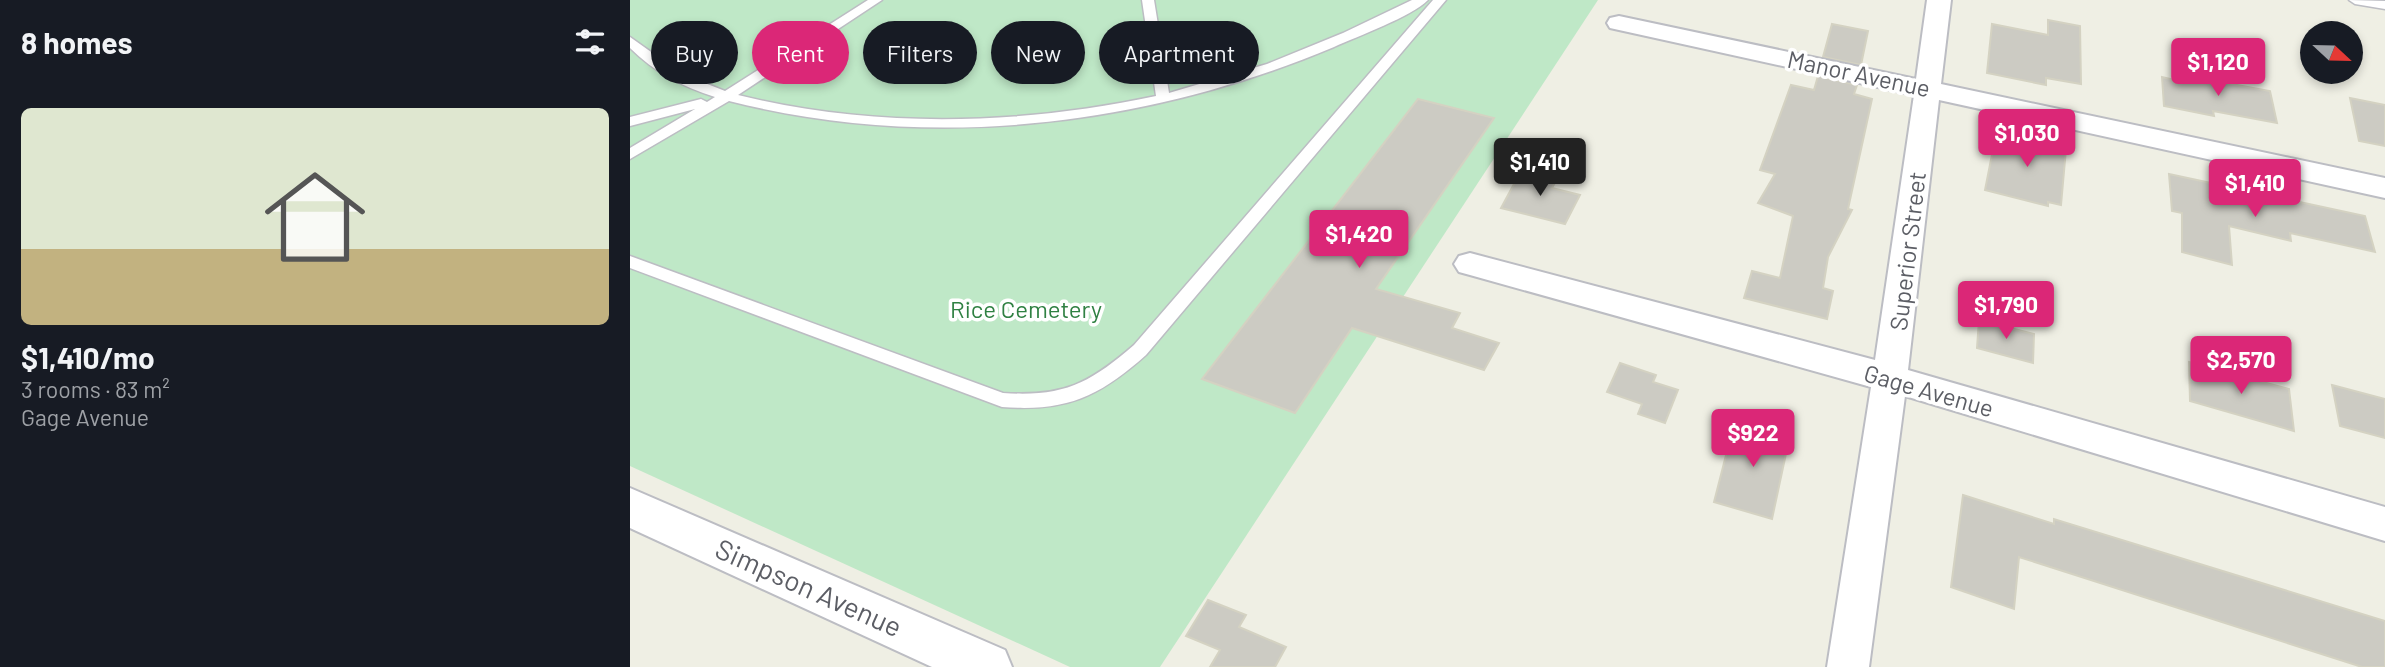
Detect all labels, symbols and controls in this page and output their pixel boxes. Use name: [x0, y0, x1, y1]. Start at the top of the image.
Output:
chip: Buy: [651, 21, 738, 84]
chip: Rent: [752, 21, 849, 84]
chip: Filters: [863, 21, 977, 84]
chip: New: [991, 21, 1085, 84]
chip: Apartment: [1099, 21, 1259, 84]
north arrow: [2300, 21, 2362, 84]
map controls: [2300, 21, 2363, 84]
icon: filters: [571, 23, 609, 61]
text: 8 homes: [21, 24, 132, 60]
pin: $1,120: [2161, 38, 2275, 98]
street label: Manor Avenue: [1785, 44, 1933, 102]
text: $1,120: [2187, 47, 2249, 75]
pin: $1,030: [1970, 110, 2084, 169]
text: $1,030: [1994, 118, 2060, 146]
pin: $1,410: [1483, 138, 1597, 198]
text: $1,410: [1510, 147, 1570, 175]
icon: home: [252, 154, 378, 280]
pin: $1,410: [2198, 160, 2312, 219]
text: $1,410: [2225, 168, 2285, 196]
street label: Superior Street: [1883, 170, 1931, 332]
pin: $1,420: [1302, 210, 1416, 270]
text: $1,420: [1325, 219, 1393, 247]
pin: $1,790: [1949, 282, 2063, 341]
text: $1,790: [1974, 290, 2038, 318]
park label: Rice Cemetery: [950, 294, 1102, 323]
pin: $2,570: [2184, 336, 2298, 396]
text: $1,410/mo: [21, 339, 155, 375]
text: $2,570: [2206, 345, 2276, 373]
street label: Gage Avenue: [1861, 358, 1997, 422]
text: 3 rooms · 83 m²: [21, 375, 170, 403]
text: Gage Avenue: [21, 403, 149, 431]
pin: $922: [1712, 410, 1794, 469]
text: $922: [1727, 418, 1779, 446]
street label: Simpson Avenue: [710, 531, 908, 643]

